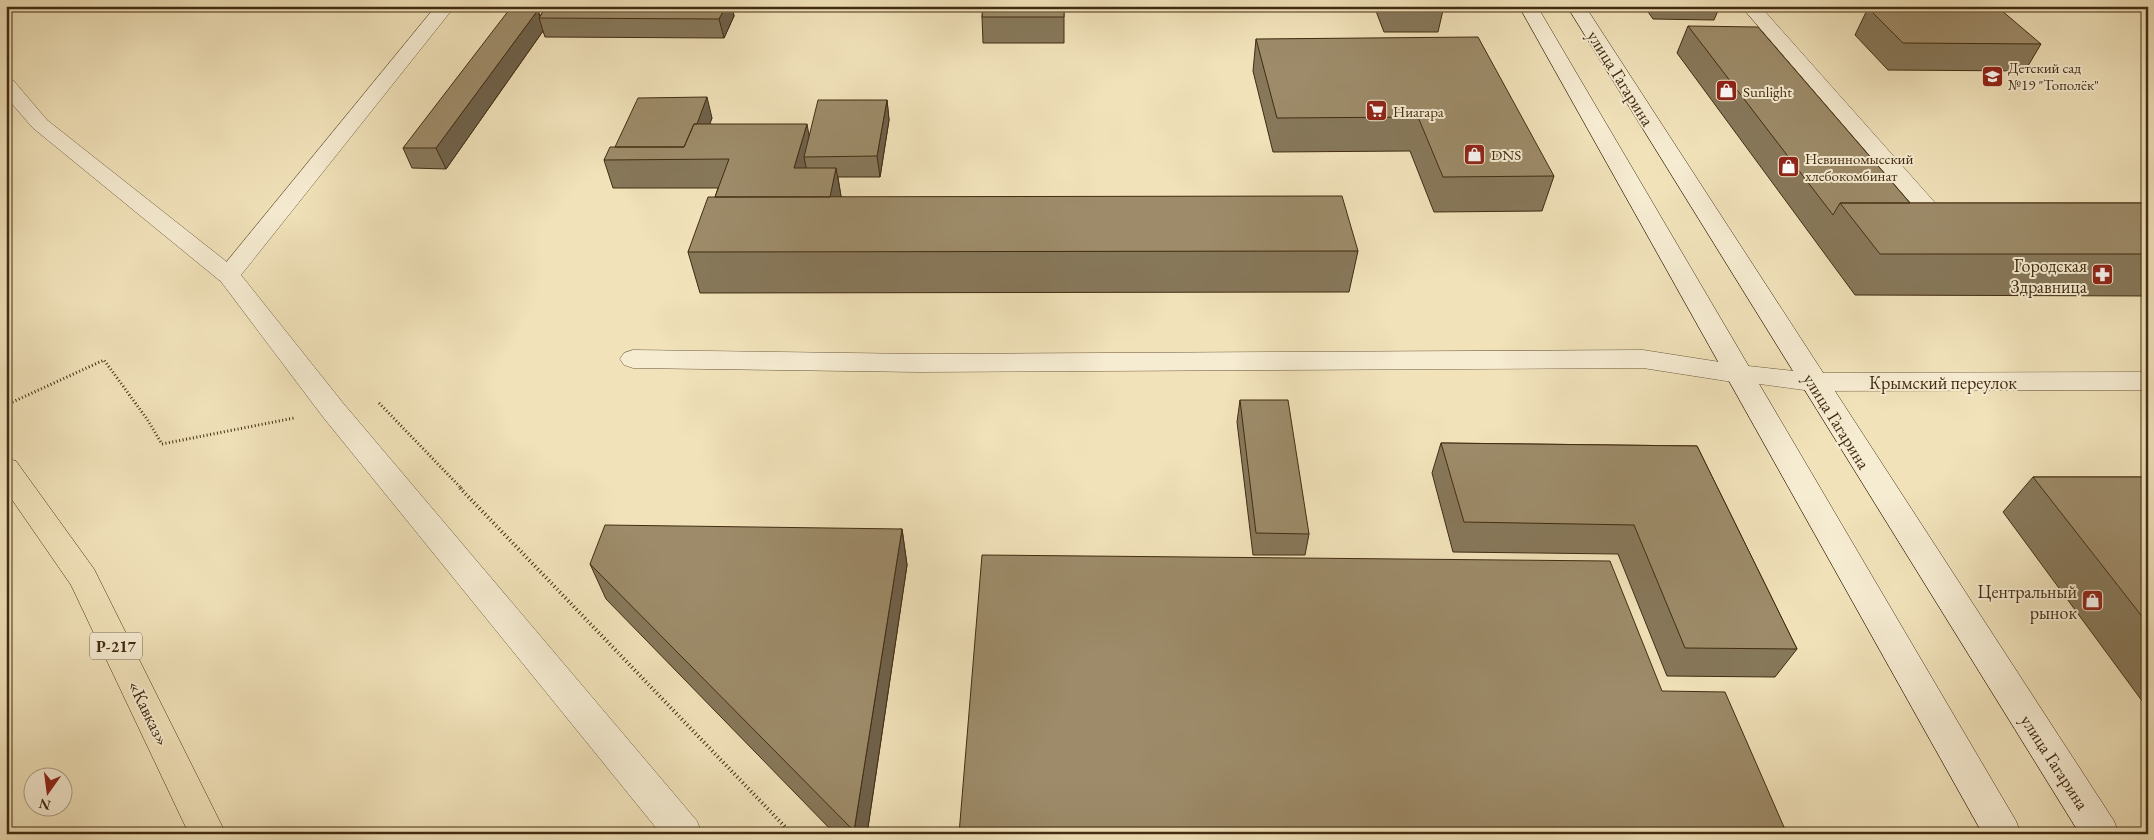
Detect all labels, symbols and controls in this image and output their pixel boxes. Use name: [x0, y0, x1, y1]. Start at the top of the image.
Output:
street label: улица Гагарина: [1582, 26, 1660, 131]
place label: Детский сад №19 "Тополёк": [2008, 58, 2099, 94]
school or university icon: Детский сад №19 "Тополёк": [1980, 64, 2004, 88]
shop icon: Sunlight: [1715, 79, 1739, 103]
place label: Sunlight: [1743, 82, 1792, 101]
supermarket icon: Ниагара: [1365, 99, 1389, 123]
place label: Ниагара: [1393, 102, 1444, 121]
shop icon: DNS: [1463, 142, 1487, 166]
place label: DNS: [1491, 145, 1521, 164]
place label: Невинномысский хлебокомбинат: [1805, 149, 1914, 185]
shop icon: Невинномысский хлебокомбинат: [1777, 155, 1801, 179]
place label: Городская Здравница: [2011, 254, 2088, 298]
pharmacy icon: Городская Здравница: [2091, 263, 2115, 287]
street label: улица Гагарина: [1798, 369, 1876, 474]
street label: Крымский переулок: [1869, 371, 2017, 394]
place label: Центральный рынок: [1978, 580, 2077, 624]
shop icon: Центральный рынок: [2081, 589, 2105, 613]
road number: Р-217: [90, 632, 142, 659]
street label: «Кавказ»: [123, 676, 175, 750]
street label: улица Гагарина: [2016, 710, 2095, 815]
north arrow: [22, 768, 72, 818]
text: N: [37, 794, 53, 815]

